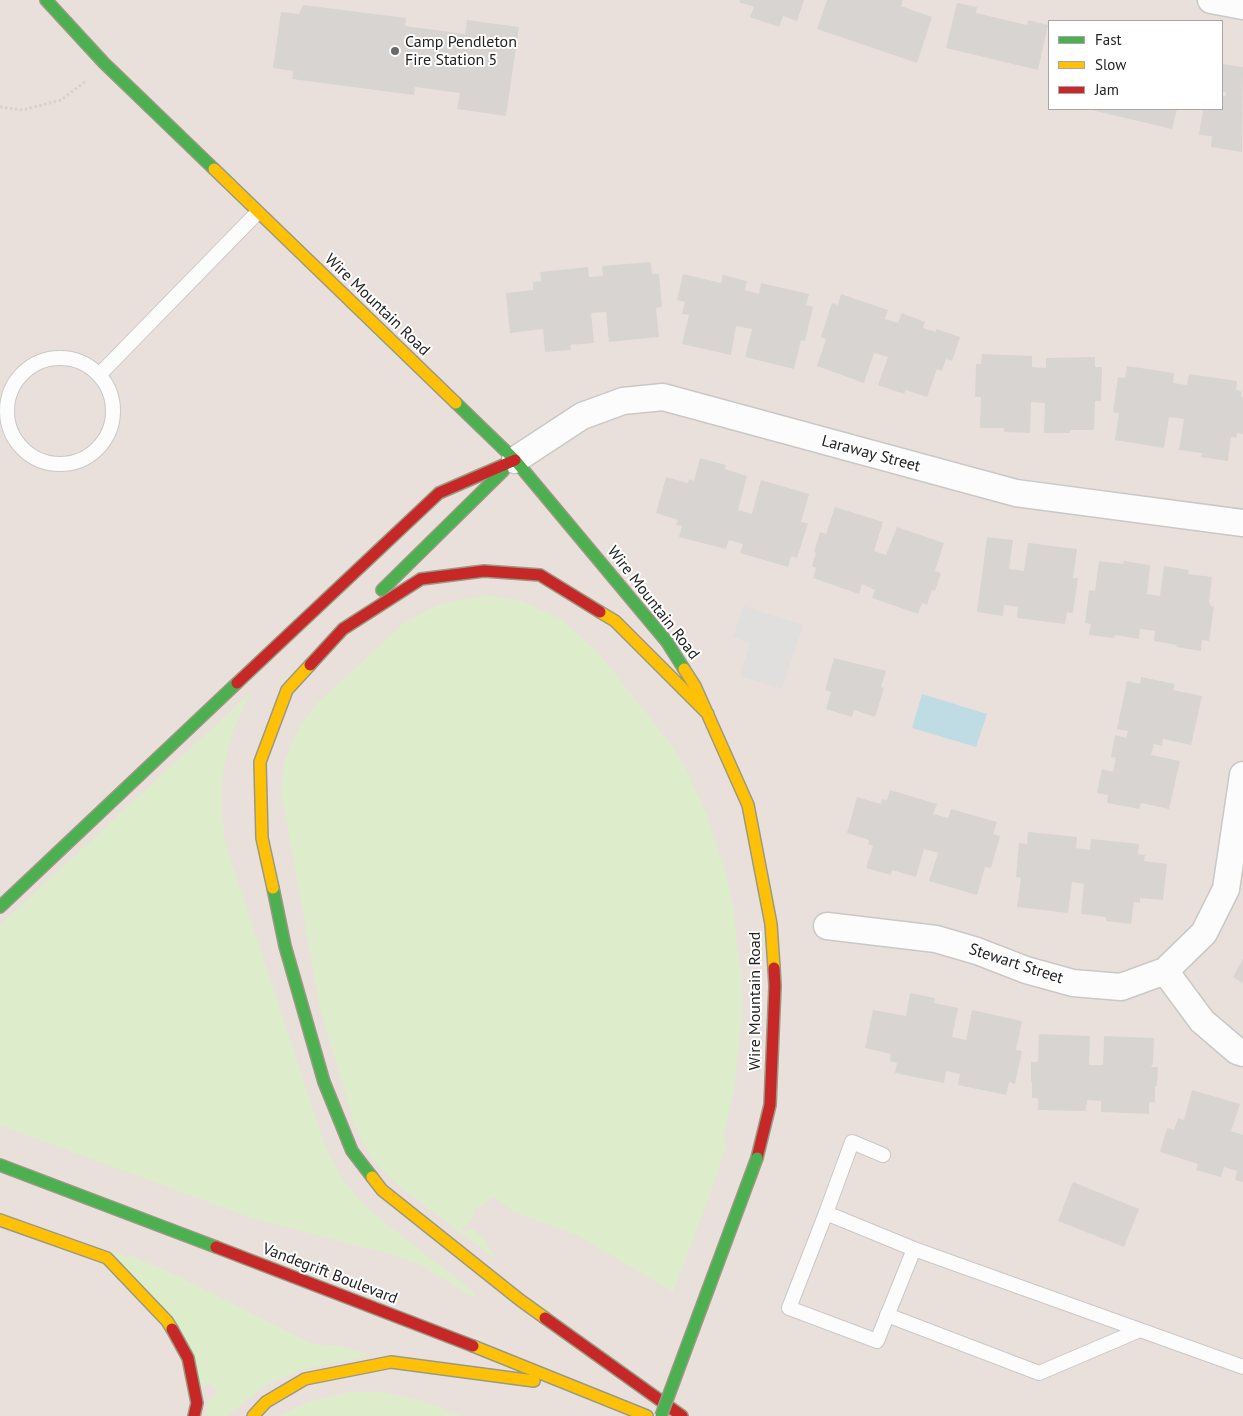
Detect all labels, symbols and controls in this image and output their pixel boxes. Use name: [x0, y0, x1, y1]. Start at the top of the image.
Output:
legend: [1048, 20, 1223, 110]
text: Fast: [1095, 30, 1122, 49]
place label: Camp Pendleton Fire Station 5: [405, 32, 517, 70]
marker: Camp Pendleton Fire Station 5: [389, 45, 401, 57]
text: Slow: [1095, 55, 1126, 74]
text: Jam: [1095, 80, 1119, 99]
street label: Wire Mountain Road: [321, 250, 433, 360]
street label: Laraway Street: [819, 432, 923, 476]
street label: Wire Mountain Road: [603, 543, 703, 663]
street label: Wire Mountain Road: [745, 932, 765, 1070]
street label: Stewart Street: [966, 940, 1066, 988]
street label: Vandegrift Boulevard: [260, 1239, 400, 1309]

